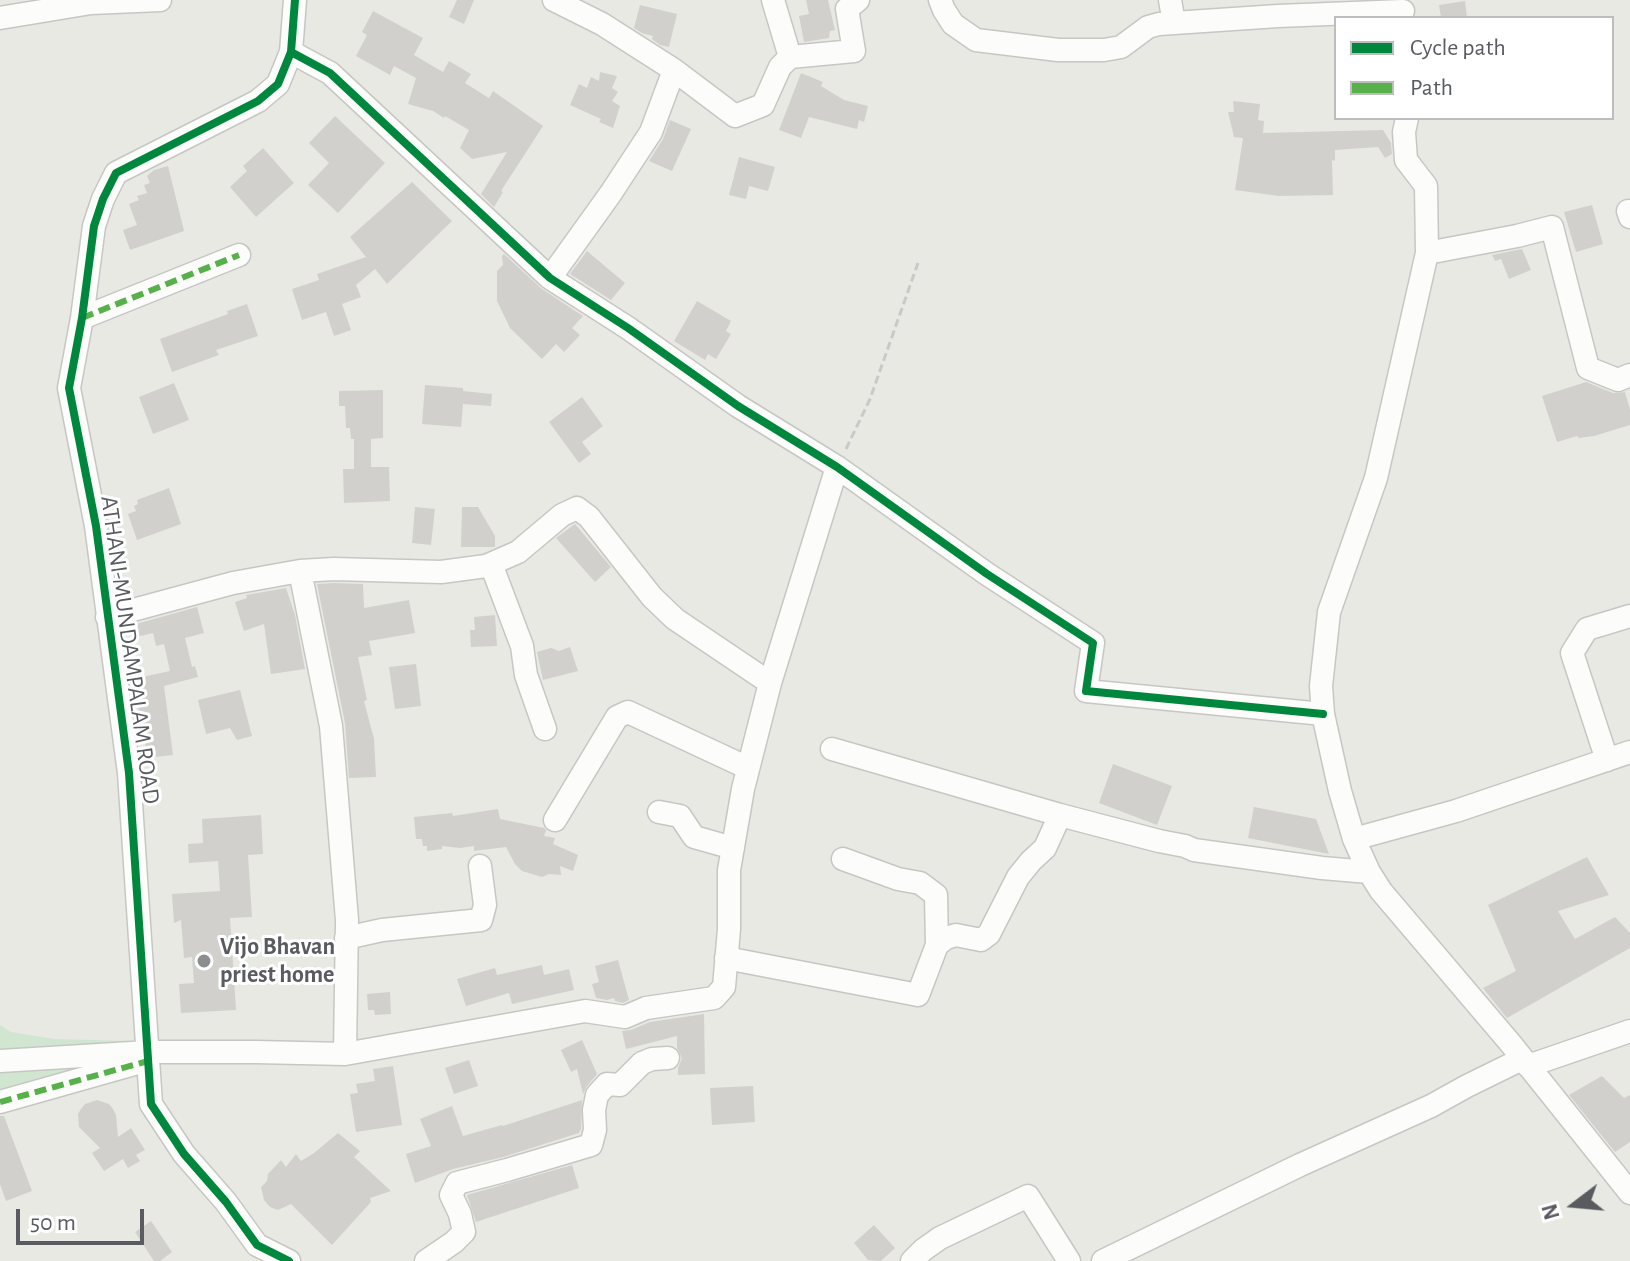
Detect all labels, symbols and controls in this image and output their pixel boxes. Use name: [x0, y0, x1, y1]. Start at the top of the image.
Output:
legend: [1334, 16, 1614, 120]
text: Cycle path: [1410, 36, 1506, 60]
text: Path: [1410, 76, 1453, 100]
street label: ATHANI-MUNDAMPALAM ROAD: [94, 494, 166, 806]
place label: Vijo Bhavan priest home: [220, 933, 335, 989]
marker: Vijo Bhavan priest home: [195, 952, 213, 970]
north arrow: [1534, 1165, 1614, 1245]
scale bar: [20, 1193, 148, 1243]
text: N: [1538, 1201, 1564, 1222]
text: 50 m: [30, 1211, 76, 1235]

